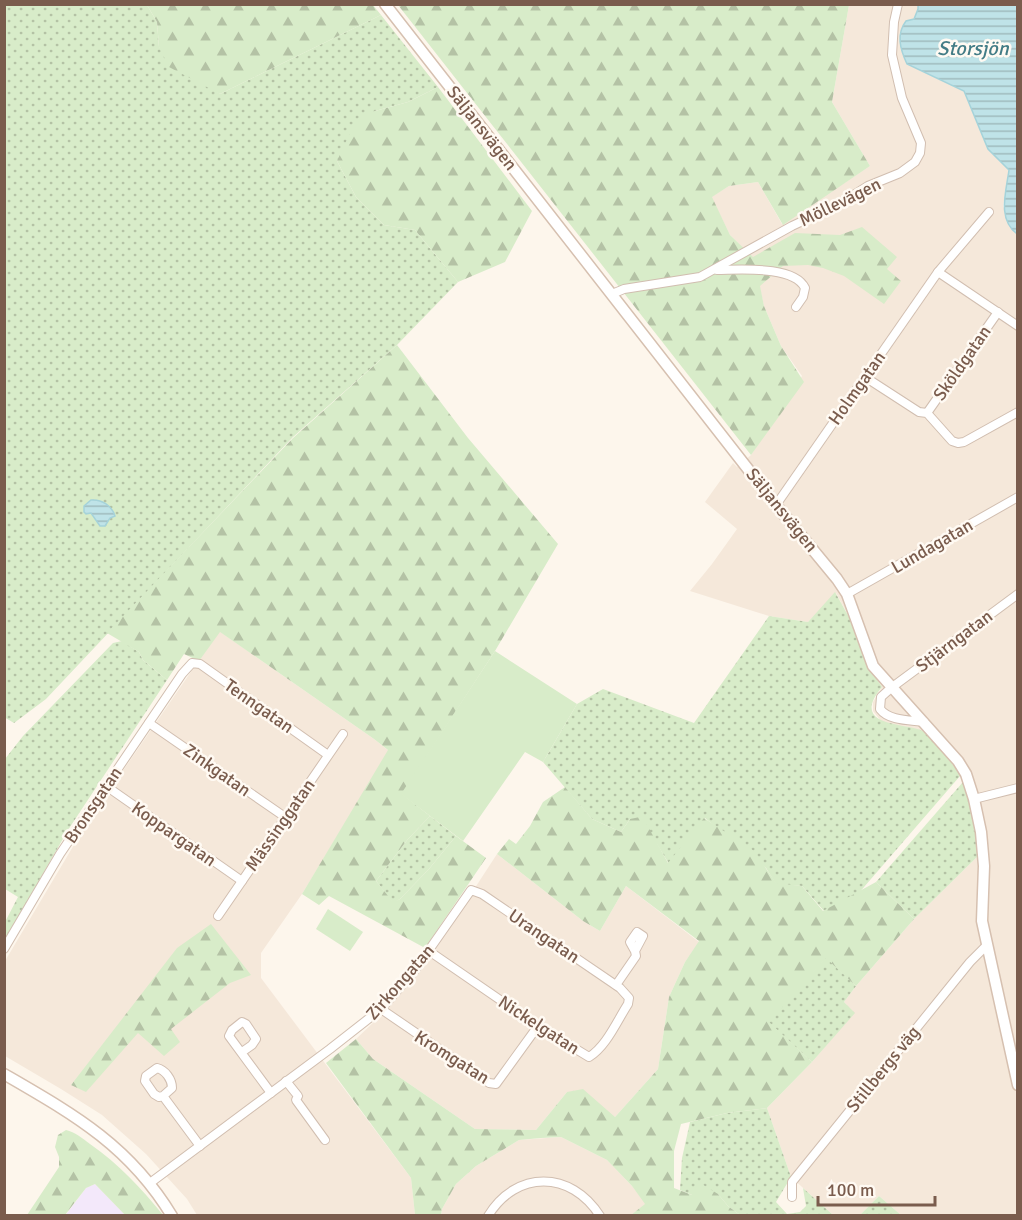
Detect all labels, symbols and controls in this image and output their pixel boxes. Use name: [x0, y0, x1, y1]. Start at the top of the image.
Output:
water label: Storsjön: [937, 36, 1010, 61]
street label: Säljansvägen: [442, 81, 522, 175]
street label: Möllevägen: [795, 173, 885, 231]
street label: Sköldgatan: [928, 321, 996, 405]
street label: Holmgatan: [824, 347, 890, 429]
street label: Säljansvägen: [741, 464, 823, 556]
street label: Lundagatan: [887, 514, 977, 578]
street label: Stjärngatan: [911, 605, 997, 677]
street label: Tenngatan: [220, 674, 298, 738]
street label: Zinkgatan: [179, 739, 255, 801]
street label: Bronsgatan: [59, 763, 127, 847]
street label: Mässinggatan: [240, 775, 320, 875]
street label: Koppargatan: [127, 797, 221, 871]
street label: Urangatan: [504, 904, 584, 968]
street label: Zirkongatan: [361, 940, 439, 1024]
street label: Nickelgatan: [494, 991, 584, 1059]
street label: Stillbergs väg: [842, 1021, 924, 1117]
street label: Kromgatan: [410, 1025, 494, 1089]
scale bar: [818, 1169, 935, 1207]
text: 100 m: [827, 1179, 874, 1201]

